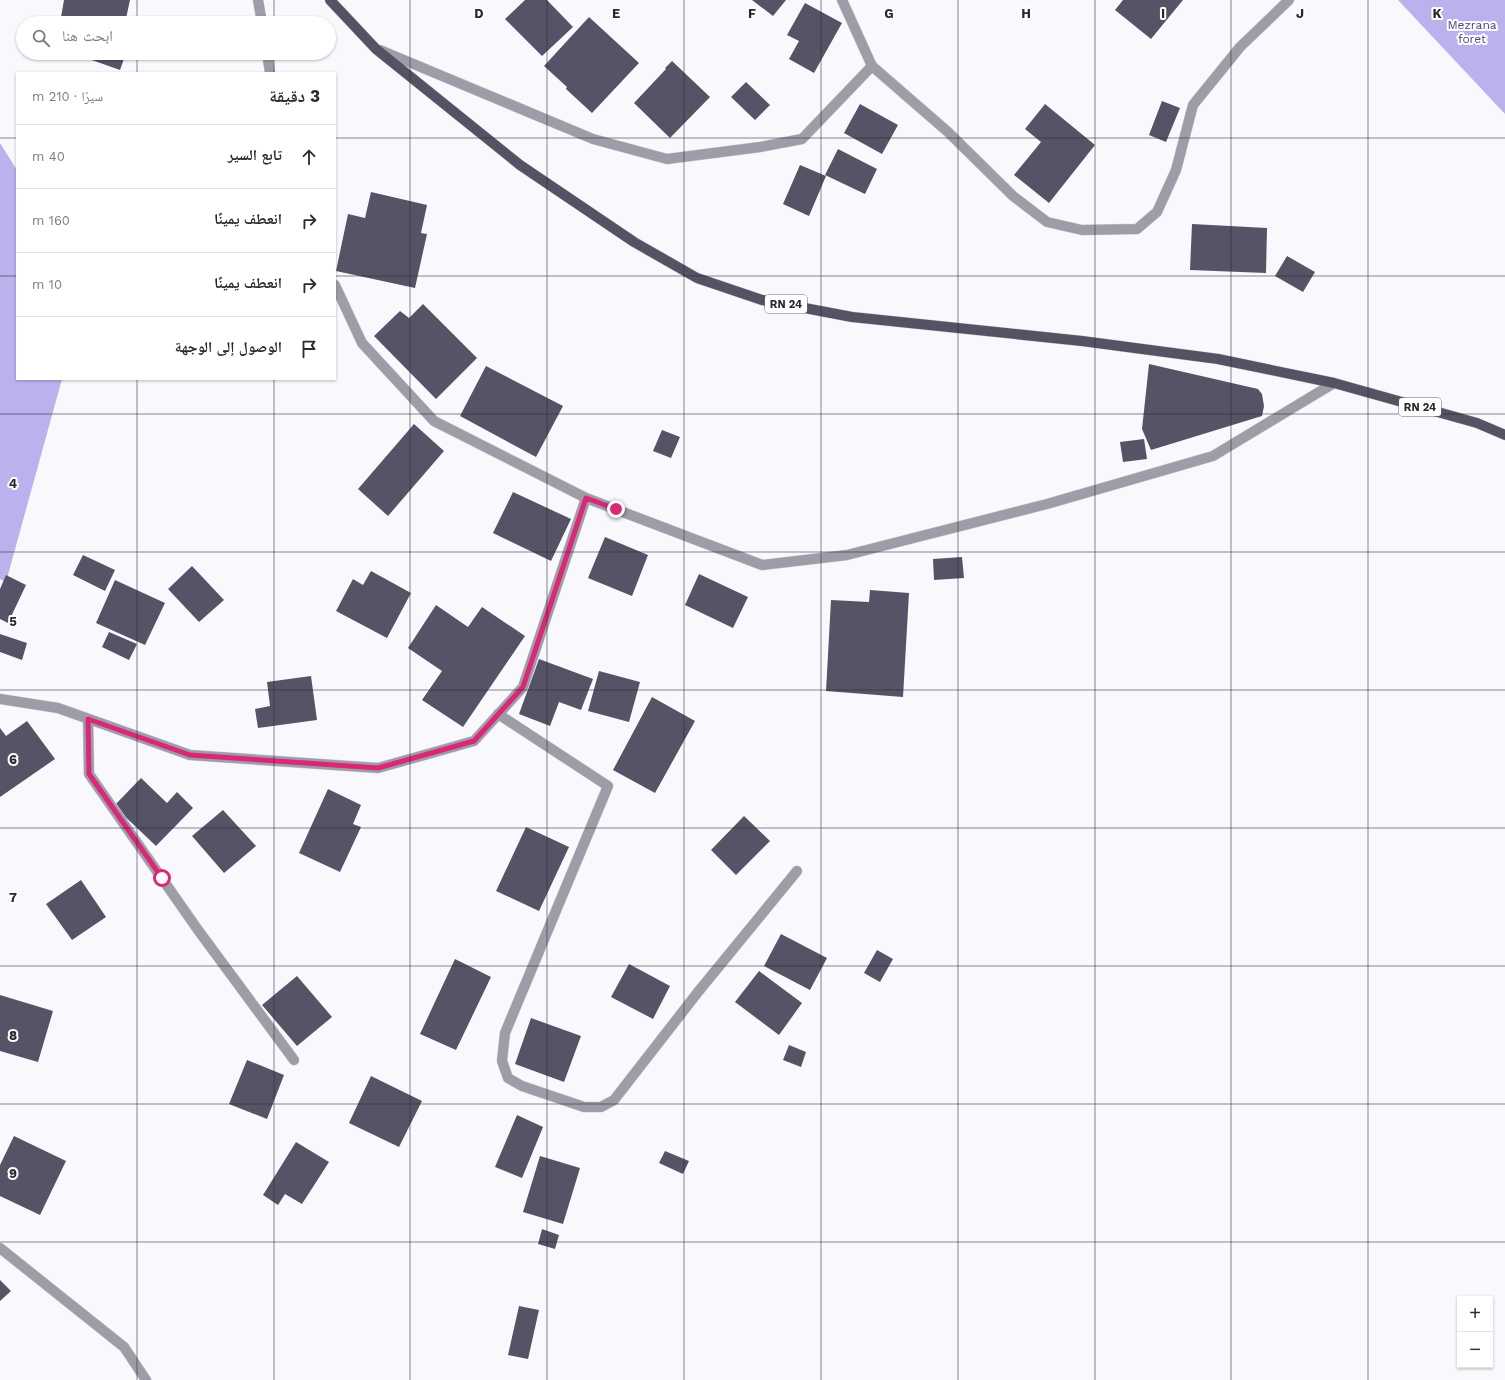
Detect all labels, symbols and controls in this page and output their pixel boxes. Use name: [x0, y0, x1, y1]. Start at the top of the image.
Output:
text: D: [474, 6, 484, 21]
text: E: [612, 6, 620, 21]
text: F: [748, 6, 756, 21]
text: G: [884, 6, 894, 21]
text: H: [1021, 6, 1031, 21]
text: I: [1161, 6, 1165, 21]
text: J: [1296, 6, 1304, 21]
text: K: [1432, 6, 1442, 21]
search box: [16, 16, 336, 60]
park label: Mezrana foret: [1447, 18, 1497, 46]
icon: search: [30, 27, 52, 49]
text: ابحث هنا: [62, 27, 113, 45]
text: 3 دقيقة: [269, 86, 320, 106]
text: سيرًا · 210 m: [32, 89, 103, 104]
text: تابع السير: [228, 146, 282, 164]
icon: ahead: [298, 146, 320, 168]
text: 40 m: [32, 149, 65, 164]
text: انعطف يمينًا: [214, 210, 282, 228]
icon: right: [298, 210, 320, 232]
text: 160 m: [32, 213, 70, 228]
text: انعطف يمينًا: [214, 274, 282, 292]
icon: right: [298, 274, 320, 296]
text: 10 m: [32, 277, 62, 292]
road number: RN 24: [765, 295, 807, 313]
text: الوصول إلى الوجهة: [175, 338, 282, 356]
icon: arrive: [298, 338, 320, 360]
road number: RN 24: [1399, 398, 1441, 416]
text: 4: [9, 476, 18, 491]
route end: [607, 500, 625, 518]
text: 5: [9, 614, 17, 629]
text: 6: [9, 752, 17, 767]
route start: [153, 869, 171, 887]
text: 7: [9, 890, 17, 905]
text: 8: [9, 1028, 17, 1043]
text: 9: [9, 1166, 17, 1181]
map controls: [1457, 1296, 1493, 1368]
button: +: [1457, 1296, 1493, 1332]
button: −: [1457, 1332, 1493, 1368]

